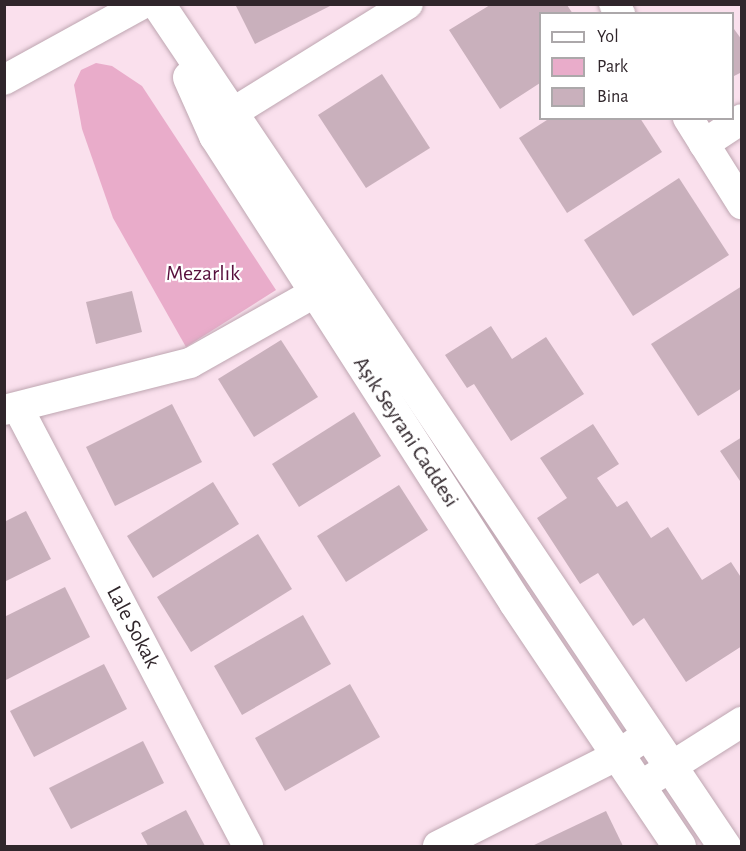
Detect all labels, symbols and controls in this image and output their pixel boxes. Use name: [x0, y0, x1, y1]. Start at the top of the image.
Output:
legend: [539, 12, 734, 120]
text: Yol: [597, 28, 619, 46]
text: Park: [597, 58, 628, 76]
text: Bina: [597, 88, 629, 106]
park label: Mezarlık: [166, 261, 240, 287]
street label: Aşık Seyrani Caddesi: [347, 352, 465, 512]
street label: Lale Sokak: [100, 581, 166, 673]

